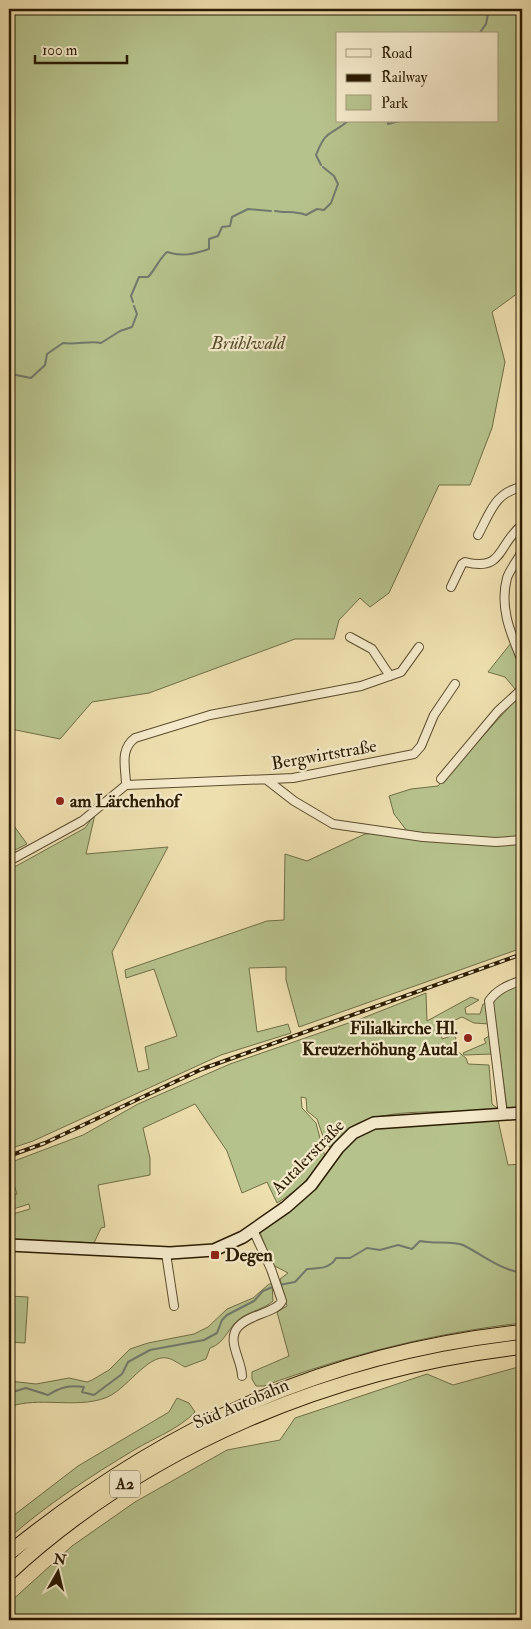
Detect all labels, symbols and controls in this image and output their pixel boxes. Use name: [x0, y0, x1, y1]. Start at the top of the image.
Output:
scale bar: [35, 32, 128, 64]
legend: [336, 32, 498, 122]
text: 100 m: [42, 41, 78, 60]
text: Road: [381, 44, 413, 63]
text: Railway: [381, 68, 428, 87]
text: Park: [381, 94, 408, 113]
park label: Brühlwald: [210, 332, 286, 355]
street label: Bergwirtstraße: [270, 734, 379, 776]
place label: am Lärchenhof: [70, 790, 183, 813]
marker: am Lärchenhof: [54, 795, 66, 807]
place label: Filialkirche Hl. Kreuzerhöhung Autal: [302, 1017, 458, 1061]
marker: Filialkirche Hl. Kreuzerhöhung Autal: [462, 1032, 474, 1044]
street label: Autalerstraße: [266, 1114, 350, 1200]
place label: Degen: [225, 1244, 274, 1267]
marker: Degen: [209, 1249, 221, 1261]
street label: Süd Autobahn: [190, 1374, 292, 1434]
road number: A2: [110, 1470, 140, 1498]
north arrow: [32, 1546, 82, 1596]
text: N: [51, 1550, 68, 1569]

